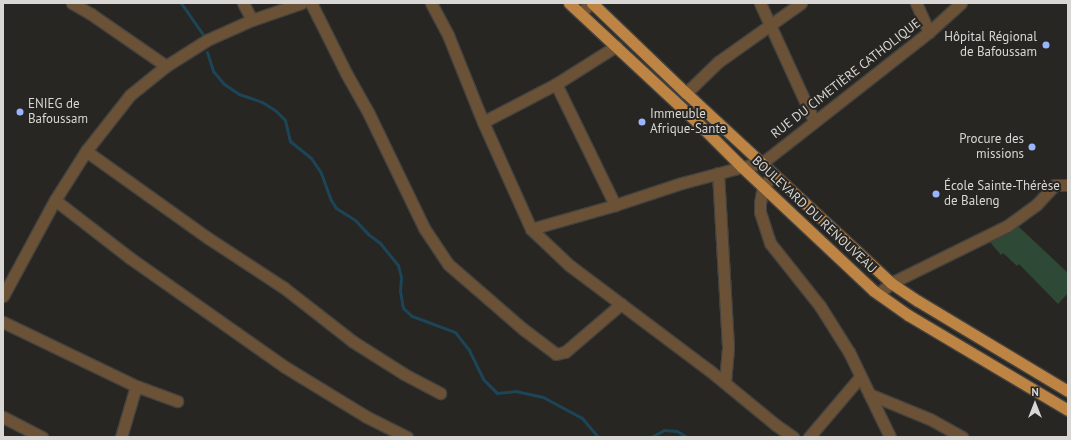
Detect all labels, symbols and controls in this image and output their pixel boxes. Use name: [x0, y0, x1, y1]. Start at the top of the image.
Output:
street label: RUE DU CIMETIÈRE CATHOLIQUE: [768, 16, 924, 142]
place label: Hôpital Régional de Bafoussam: [944, 30, 1037, 61]
marker: Hôpital Régional de Bafoussam: [1040, 39, 1052, 51]
place label: ENIEG de Bafoussam: [28, 97, 88, 128]
marker: ENIEG de Bafoussam: [15, 107, 25, 117]
place label: Immeuble Afrique-Sante: [650, 107, 726, 138]
marker: Immeuble Afrique-Sante: [637, 117, 647, 127]
place label: Procure des missions: [959, 132, 1024, 163]
marker: Procure des missions: [1027, 142, 1037, 152]
street label: BOULEVARD DU RENOUVEAU: [749, 153, 879, 277]
place label: École Sainte-Thérèse de Baleng: [944, 179, 1060, 210]
marker: École Sainte-Thérèse de Baleng: [931, 189, 941, 199]
north arrow: [1015, 384, 1055, 424]
text: N: [1031, 385, 1039, 399]

